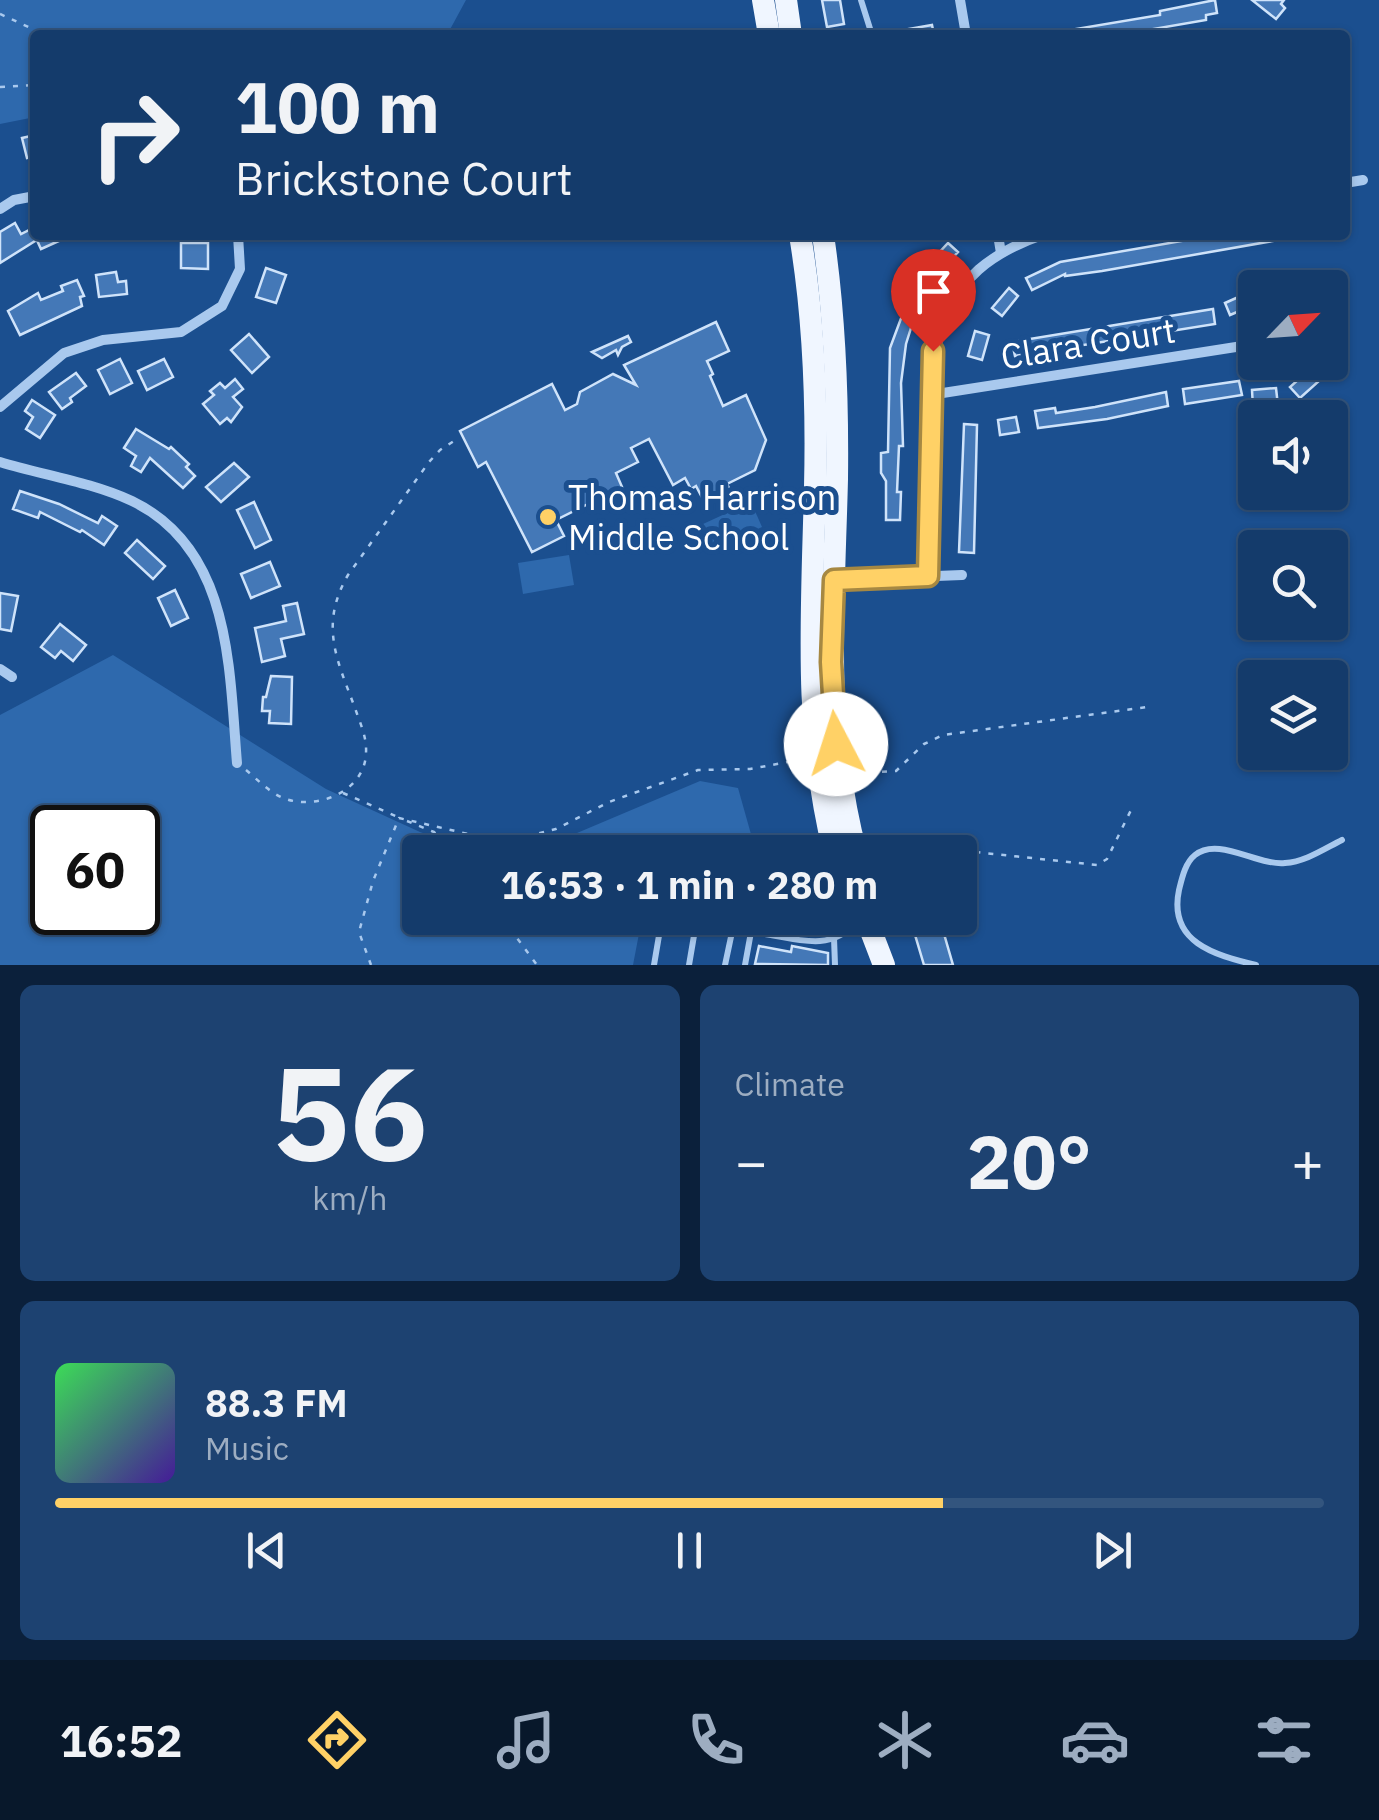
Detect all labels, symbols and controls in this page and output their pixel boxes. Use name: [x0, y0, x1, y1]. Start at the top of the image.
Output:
text: 100 m: [235, 61, 440, 152]
icon: right: [70, 70, 200, 200]
text: Brickstone Court: [235, 149, 573, 207]
pin: [891, 249, 976, 352]
icon: arrive: [906, 264, 961, 319]
north arrow: [1238, 270, 1348, 380]
map controls: [1238, 270, 1348, 770]
street label: Clara Court: [997, 307, 1179, 379]
button: sound: [1238, 400, 1348, 510]
place label: Thomas Harrison Middle School: [568, 474, 836, 560]
marker: Thomas Harrison Middle School: [537, 506, 559, 528]
button: search: [1238, 530, 1348, 640]
button: layers: [1238, 660, 1348, 770]
position arrow: [784, 692, 888, 796]
speed limit sign: 60: [30, 805, 160, 935]
text: 16:53 · 1 min · 280 m: [501, 860, 878, 909]
text: 56: [272, 1027, 428, 1196]
text: Climate: [735, 1063, 845, 1105]
text: 20°: [967, 1112, 1092, 1210]
text: −: [735, 1126, 768, 1197]
text: +: [1291, 1126, 1324, 1197]
text: km/h: [312, 1177, 387, 1219]
text: 88.3 FM: [205, 1378, 348, 1427]
text: Music: [205, 1427, 289, 1469]
icon: previous: [239, 1523, 294, 1578]
icon: pause: [662, 1523, 717, 1578]
icon: next: [1085, 1523, 1140, 1578]
icon: directions: [302, 1705, 372, 1775]
icon: music: [491, 1705, 561, 1775]
icon: phone: [681, 1705, 751, 1775]
icon: climate: [870, 1705, 940, 1775]
icon: car: [1060, 1705, 1130, 1775]
icon: filters: [1249, 1705, 1319, 1775]
text: 16:52: [60, 1711, 183, 1769]

